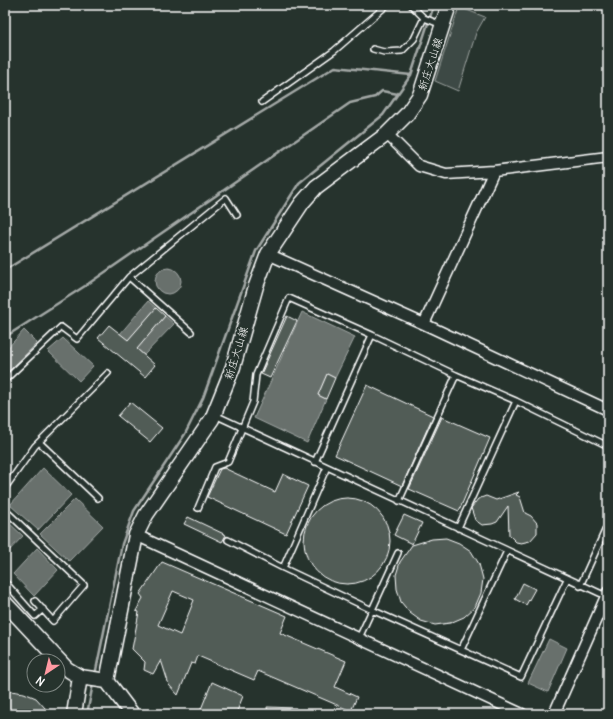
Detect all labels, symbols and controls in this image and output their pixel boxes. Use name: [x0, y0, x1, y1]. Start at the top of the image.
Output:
street label: 新庄大山線: [415, 36, 445, 92]
street label: 新庄大山線: [221, 325, 251, 381]
north arrow: [26, 653, 66, 693]
text: N: [33, 673, 47, 689]

